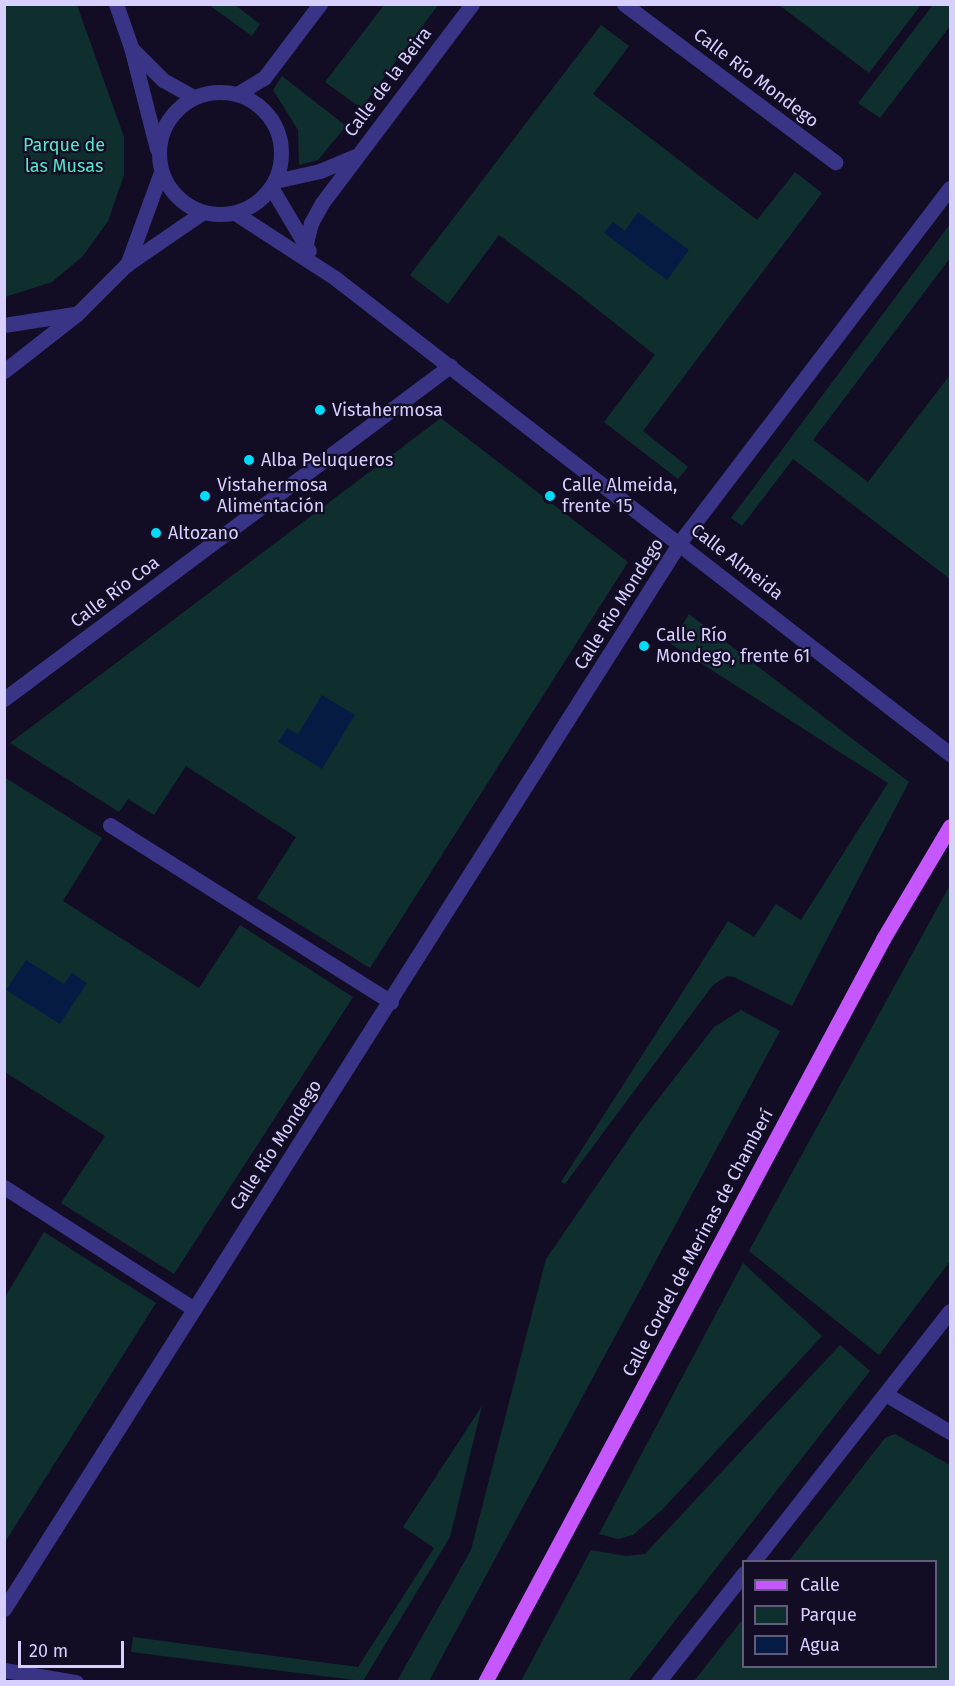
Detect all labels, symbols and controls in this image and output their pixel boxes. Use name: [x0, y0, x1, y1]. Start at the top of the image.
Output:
street label: Calle de la Beira: [340, 23, 436, 141]
street label: Calle Río Mondego: [689, 24, 823, 132]
park label: Parque de las Musas: [23, 135, 105, 178]
place label: Vistahermosa: [332, 399, 443, 421]
marker: Vistahermosa: [313, 403, 327, 417]
place label: Alba Peluqueros: [261, 449, 394, 471]
marker: Alba Peluqueros: [242, 453, 256, 467]
place label: Vistahermosa Alimentación: [217, 475, 328, 518]
place label: Calle Almeida, frente 15: [562, 475, 677, 518]
marker: Vistahermosa Alimentación: [198, 489, 212, 503]
marker: Calle Almeida, frente 15: [543, 489, 557, 503]
street label: Calle Almeida: [687, 519, 787, 605]
place label: Altozano: [168, 522, 239, 544]
marker: Altozano: [149, 526, 163, 540]
street label: Calle Río Mondego: [570, 534, 668, 674]
street label: Calle Río Coa: [66, 552, 164, 632]
place label: Calle Río Mondego, frente 61: [656, 625, 810, 668]
marker: Calle Río Mondego, frente 61: [637, 639, 651, 653]
street label: Calle Río Mondego: [226, 1076, 326, 1214]
street label: Calle Cordel de Merinas de Chamberí: [618, 1106, 778, 1380]
legend: [742, 1560, 937, 1668]
text: Calle: [800, 1574, 840, 1596]
text: Parque: [800, 1604, 857, 1626]
scale bar: [21, 1629, 128, 1667]
text: Agua: [800, 1634, 840, 1656]
text: 20 m: [29, 1640, 68, 1662]

